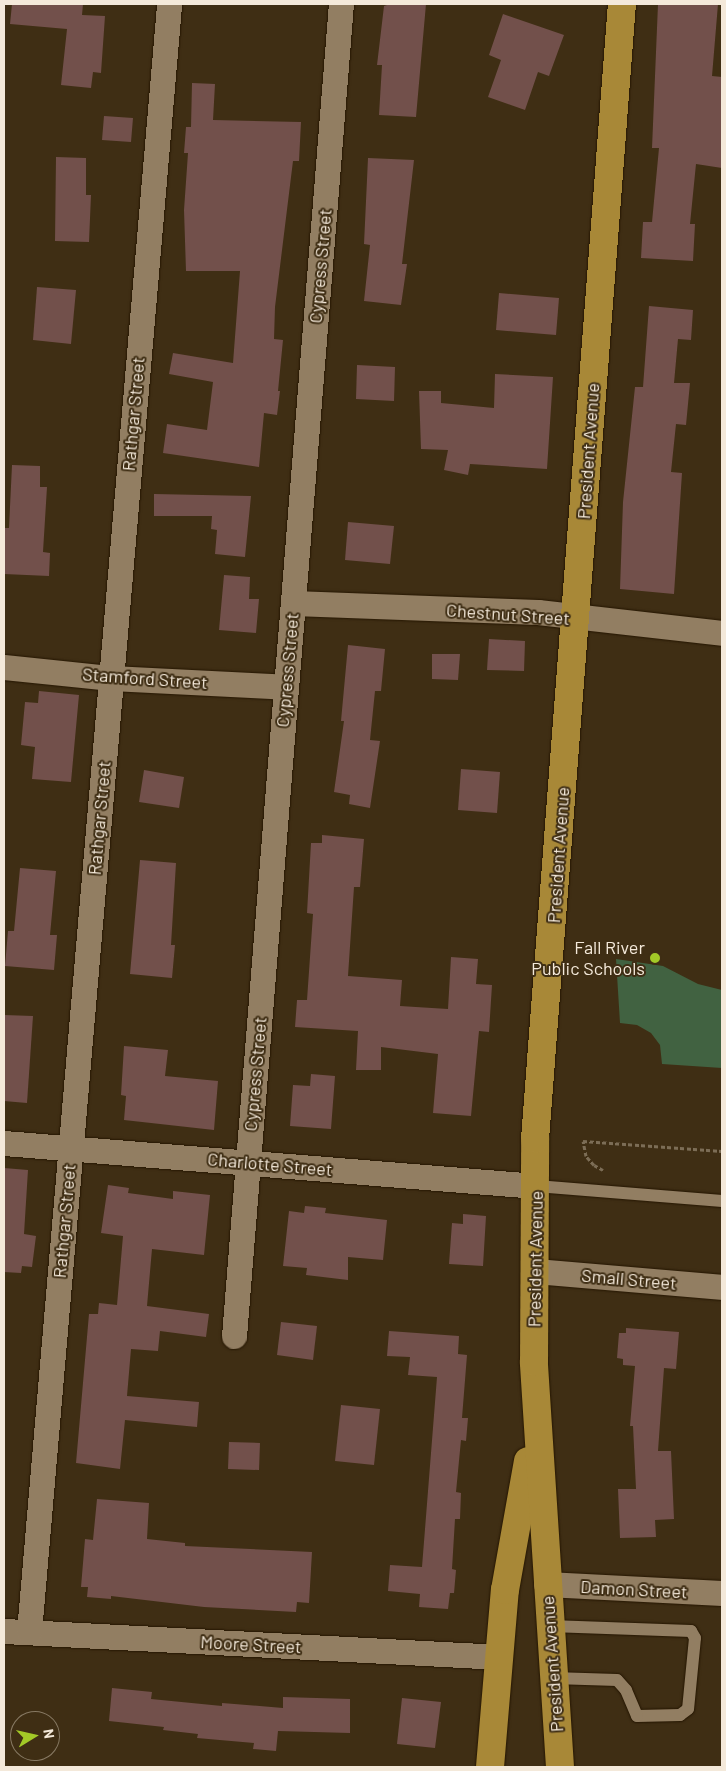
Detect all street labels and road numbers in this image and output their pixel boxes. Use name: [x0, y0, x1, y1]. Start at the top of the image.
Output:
street label: Cypress Street: [304, 208, 336, 324]
street label: Rathgar Street: [117, 356, 149, 472]
street label: President Avenue: [572, 382, 604, 520]
street label: Chestnut Street: [446, 599, 570, 629]
street label: Cypress Street: [271, 612, 303, 728]
street label: Stamford Street: [82, 663, 208, 693]
street label: Rathgar Street: [83, 760, 115, 876]
street label: President Avenue: [542, 786, 574, 924]
street label: Cypress Street: [239, 1016, 271, 1132]
street label: Charlotte Street: [207, 1148, 333, 1180]
street label: Rathgar Street: [48, 1163, 80, 1279]
street label: President Avenue: [523, 1191, 547, 1327]
street label: Small Street: [580, 1264, 678, 1294]
street label: Damon Street: [580, 1575, 688, 1603]
street label: President Avenue: [536, 1595, 568, 1733]
street label: Moore Street: [200, 1631, 302, 1657]

